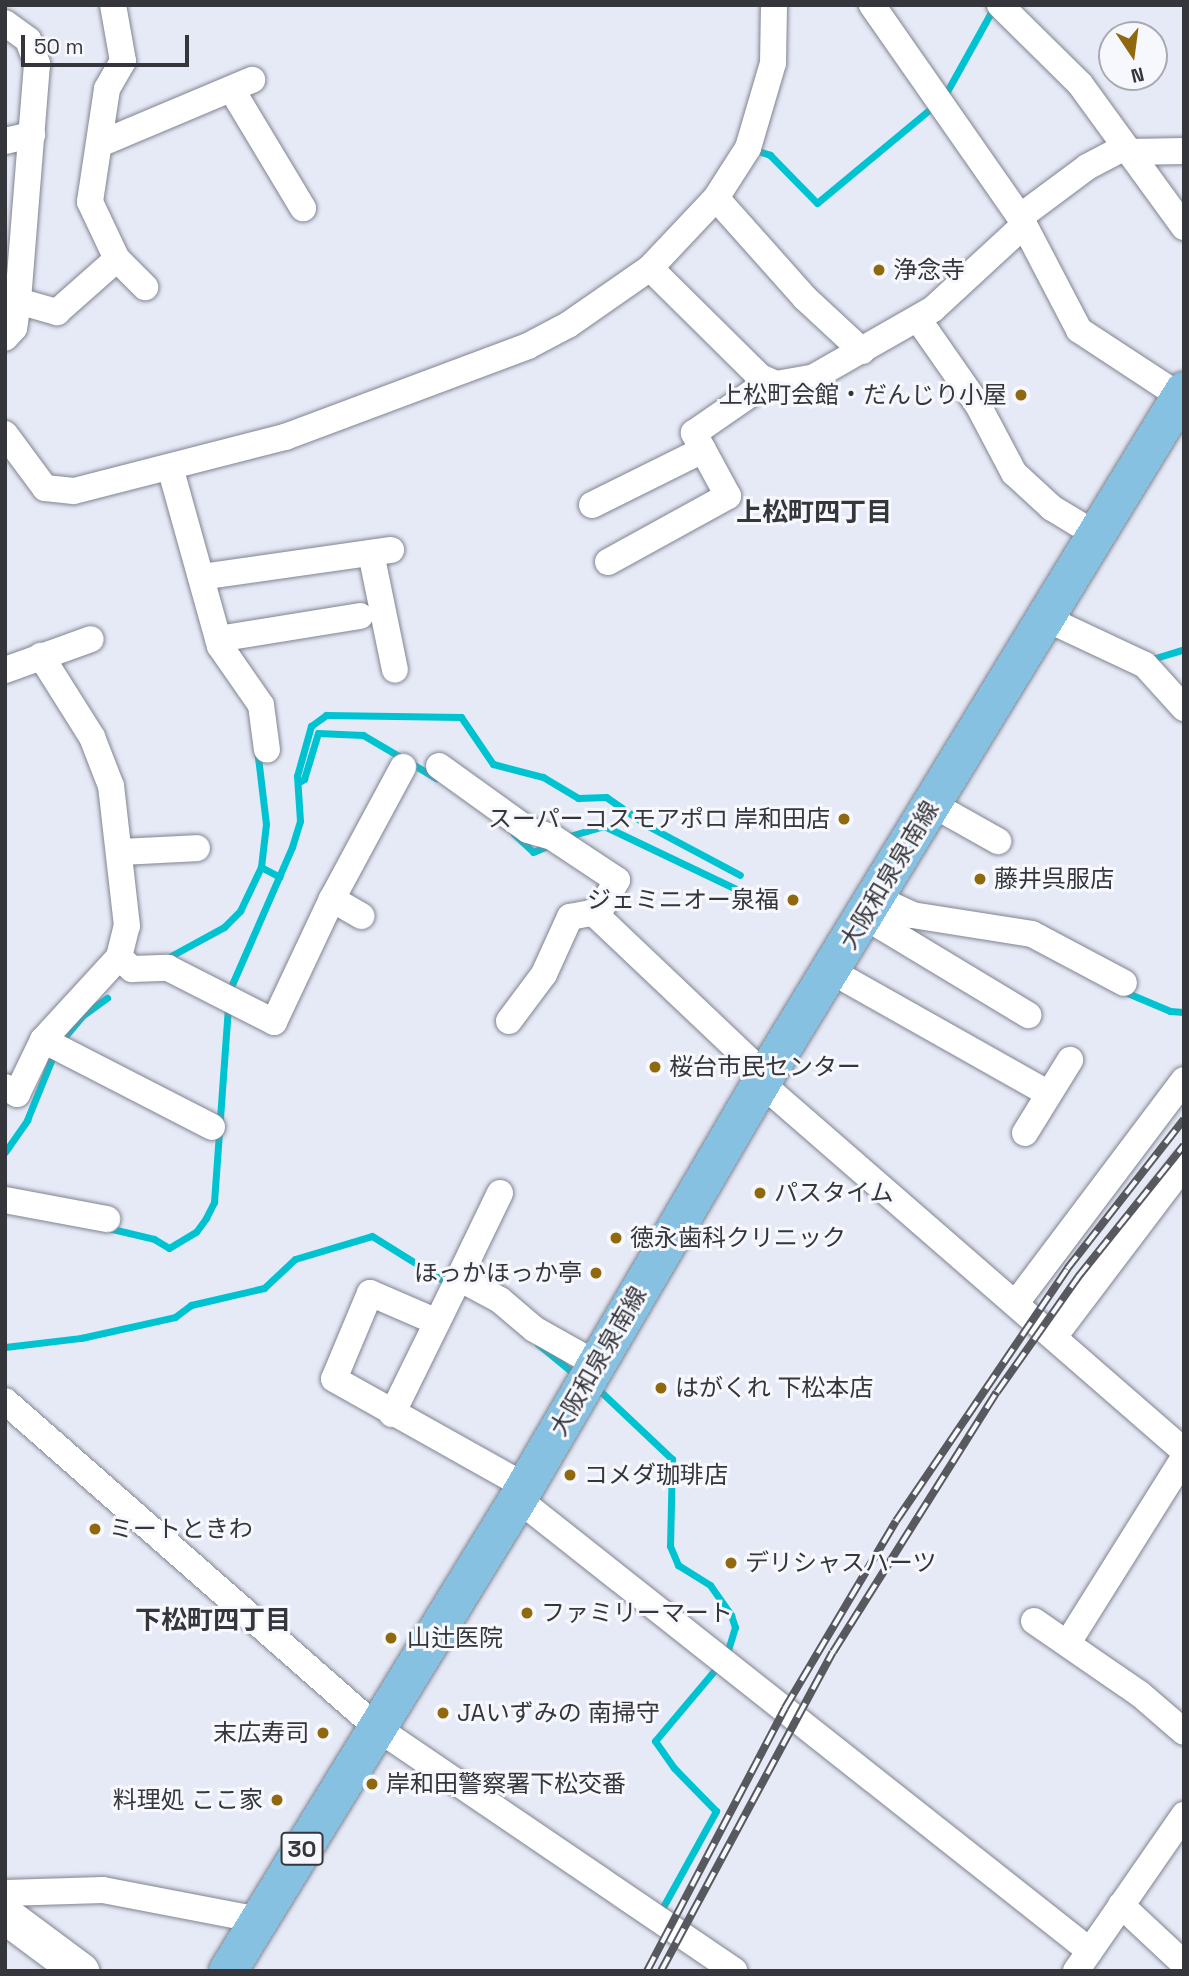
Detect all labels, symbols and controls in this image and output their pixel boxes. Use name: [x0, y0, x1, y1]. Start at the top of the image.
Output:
scale bar: [24, 21, 192, 65]
north arrow: [1098, 21, 1168, 91]
text: 50 m: [34, 33, 84, 60]
text: N: [1128, 61, 1146, 89]
place label: 浄念寺: [893, 256, 965, 284]
marker: 浄念寺: [871, 262, 887, 278]
place label: 上松町会館・だんじり小屋: [719, 381, 1007, 409]
marker: 上松町会館・だんじり小屋: [1013, 387, 1029, 403]
district label: 上松町四丁目: [736, 497, 892, 529]
street label: 大阪和泉泉南線: [833, 796, 945, 954]
place label: スーパーコスモアポロ 岸和田店: [488, 805, 830, 833]
marker: スーパーコスモアポロ 岸和田店: [836, 811, 852, 827]
place label: 藤井呉服店: [994, 865, 1114, 893]
marker: 藤井呉服店: [972, 871, 988, 887]
place label: ジェミニオー泉福: [587, 886, 779, 914]
marker: ジェミニオー泉福: [785, 892, 801, 908]
place label: 桜台市民センター: [669, 1053, 861, 1081]
marker: 桜台市民センター: [647, 1059, 663, 1075]
place label: パスタイム: [774, 1179, 894, 1207]
marker: パスタイム: [752, 1185, 768, 1201]
place label: 徳永歯科クリニック: [630, 1224, 846, 1252]
marker: 徳永歯科クリニック: [608, 1230, 624, 1246]
place label: ほっかほっか亭: [414, 1259, 582, 1287]
marker: ほっかほっか亭: [588, 1265, 604, 1281]
street label: 大阪和泉泉南線: [544, 1281, 652, 1441]
place label: はがくれ 下松本店: [675, 1374, 873, 1402]
marker: はがくれ 下松本店: [653, 1380, 669, 1396]
place label: コメダ珈琲店: [584, 1461, 728, 1489]
marker: コメダ珈琲店: [562, 1467, 578, 1483]
place label: ミートときわ: [109, 1515, 253, 1543]
marker: ミートときわ: [87, 1521, 103, 1537]
place label: デリシャスハーツ: [745, 1549, 937, 1577]
marker: デリシャスハーツ: [723, 1555, 739, 1571]
place label: ファミリーマート: [541, 1599, 733, 1627]
district label: 下松町四丁目: [135, 1605, 291, 1637]
marker: ファミリーマート: [519, 1605, 535, 1621]
place label: 山辻医院: [407, 1624, 503, 1652]
marker: 山辻医院: [381, 1628, 401, 1648]
place label: JAいずみの 南掃守: [457, 1699, 660, 1727]
marker: JAいずみの 南掃守: [435, 1705, 451, 1721]
place label: 末広寿司: [213, 1719, 309, 1747]
marker: 末広寿司: [315, 1725, 331, 1741]
place label: 岸和田警察署下松交番: [386, 1770, 626, 1798]
marker: 岸和田警察署下松交番: [364, 1776, 380, 1792]
place label: 料理処 ここ家: [113, 1786, 263, 1814]
marker: 料理処 ここ家: [269, 1792, 285, 1808]
road number: 30: [279, 1830, 325, 1868]

